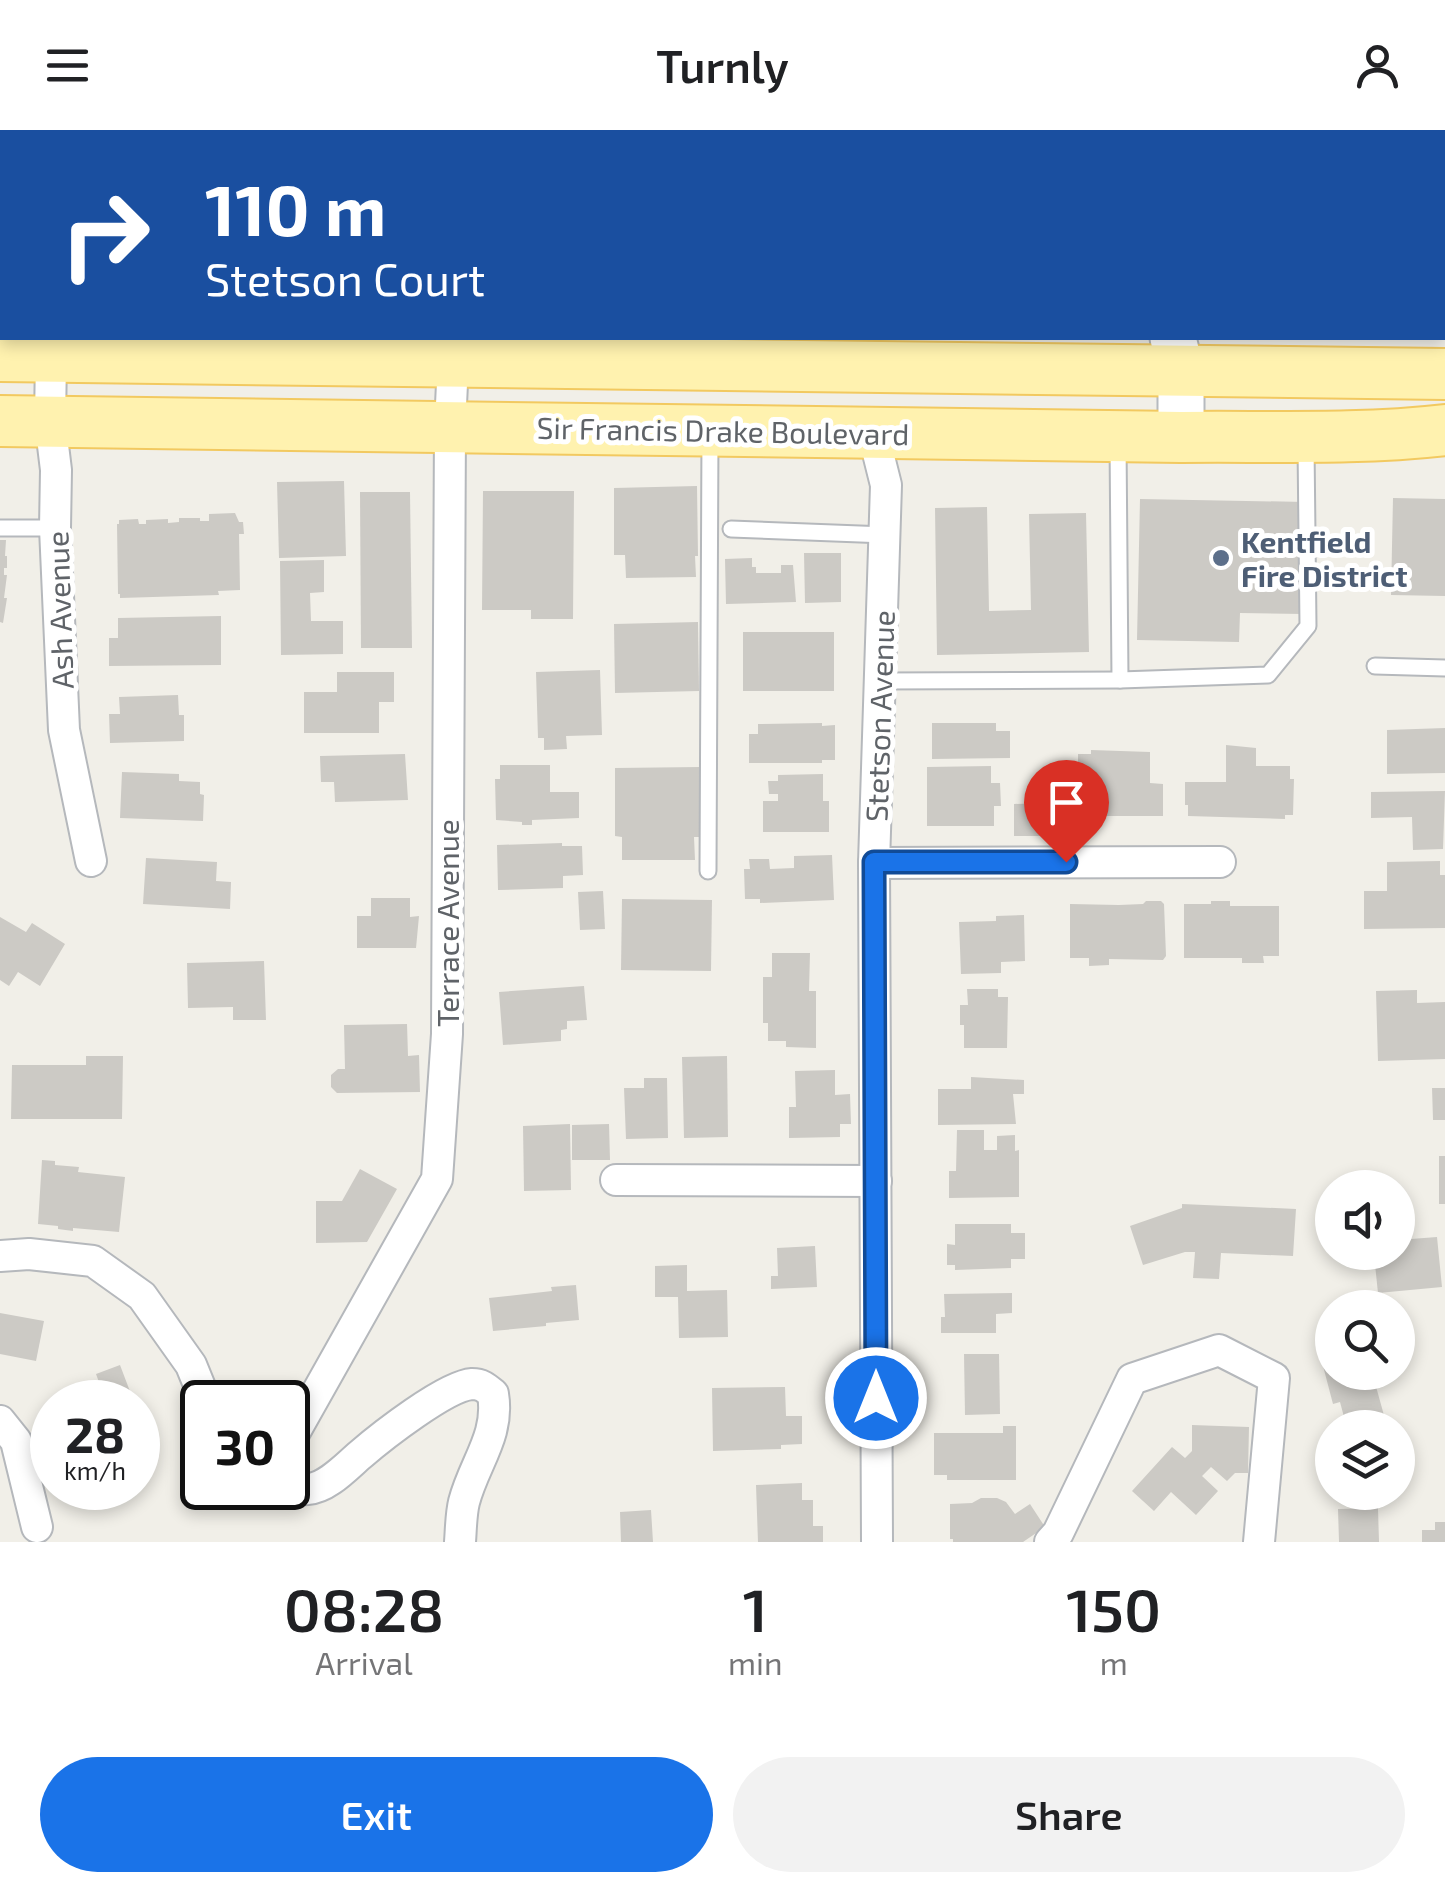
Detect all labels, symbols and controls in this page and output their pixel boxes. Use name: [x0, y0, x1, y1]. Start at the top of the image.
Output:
icon: menu: [40, 38, 95, 93]
text: Turnly: [656, 38, 789, 92]
icon: person: [1350, 38, 1405, 93]
text: 110 m: [205, 166, 386, 250]
icon: right: [40, 170, 170, 300]
text: Stetson Court: [205, 251, 485, 305]
street label: Sir Francis Drake Boulevard: [536, 409, 910, 451]
place label: Kentfield Fire District: [1241, 523, 1408, 593]
street label: Ash Avenue: [38, 530, 80, 690]
marker: Kentfield Fire District: [1210, 547, 1232, 569]
street label: Stetson Avenue: [857, 610, 901, 822]
pin: [1024, 760, 1109, 863]
icon: arrive: [1039, 775, 1094, 830]
street label: Terrace Avenue: [429, 819, 465, 1027]
map controls: [1315, 1170, 1415, 1510]
button: sound: [1315, 1170, 1415, 1270]
button: search: [1315, 1290, 1415, 1390]
position arrow: [824, 1346, 928, 1450]
speed limit sign: 30: [180, 1380, 310, 1510]
text: 28: [65, 1403, 125, 1463]
button: layers: [1315, 1410, 1415, 1510]
text: km/h: [64, 1455, 126, 1485]
text: 08:28: [284, 1572, 444, 1644]
text: 1: [743, 1572, 768, 1644]
text: 150: [1066, 1572, 1161, 1644]
text: Arrival: [315, 1643, 413, 1681]
text: min: [728, 1643, 782, 1681]
text: m: [1100, 1643, 1128, 1681]
button: Exit: [40, 1757, 713, 1872]
button: Share: [733, 1757, 1405, 1872]

